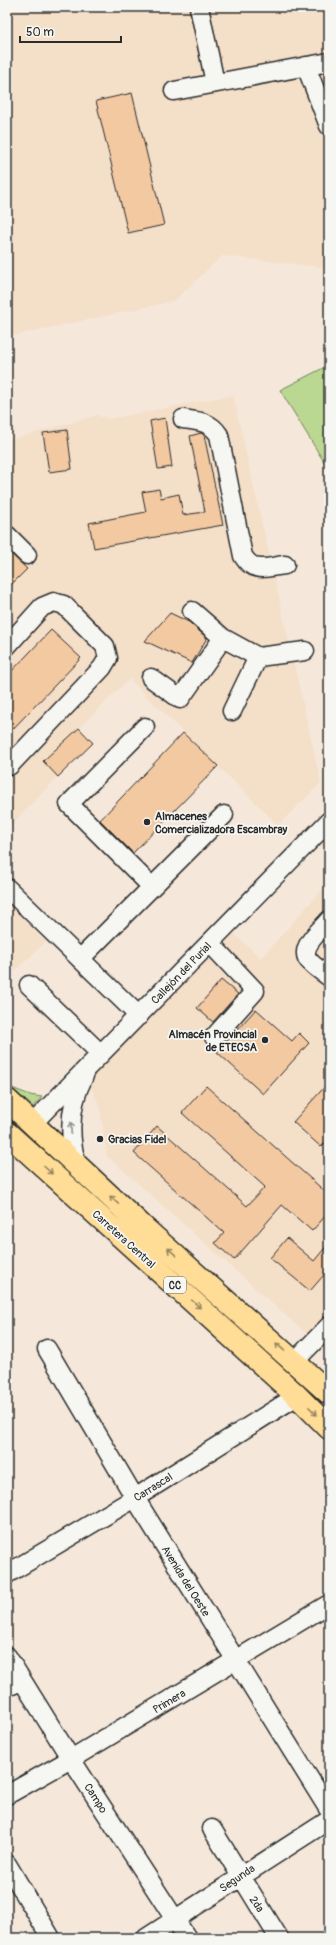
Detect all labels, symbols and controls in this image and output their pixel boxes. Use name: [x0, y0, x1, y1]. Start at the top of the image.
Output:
scale bar: [20, 18, 121, 44]
text: 50 m: [26, 25, 54, 40]
place label: Almacenes Comercializadora Escambray: [155, 810, 288, 836]
marker: Almacenes Comercializadora Escambray: [142, 817, 152, 827]
street label: Callejón del Purial: [149, 940, 214, 1007]
place label: Almacén Provincial de ETECSA: [169, 1028, 258, 1054]
marker: Almacén Provincial de ETECSA: [260, 1035, 270, 1045]
one-way arrow: [67, 1122, 75, 1135]
place label: Gracias Fidel: [108, 1133, 167, 1146]
marker: Gracias Fidel: [95, 1134, 105, 1144]
one-way arrow: [43, 1165, 53, 1175]
one-way arrow: [109, 1196, 120, 1205]
street label: Carretera Central: [89, 1208, 158, 1271]
one-way arrow: [167, 1248, 177, 1257]
road number: CC: [164, 1277, 186, 1293]
one-way arrow: [191, 1300, 201, 1309]
one-way arrow: [274, 1343, 285, 1352]
one-way arrow: [308, 1406, 317, 1416]
street label: Carrascal: [132, 1470, 175, 1504]
street label: Avenida del Oeste: [159, 1544, 213, 1619]
street label: Primera: [151, 1687, 188, 1716]
street label: Campo: [81, 1781, 110, 1816]
street label: Segunda: [217, 1862, 257, 1895]
street label: 2da: [247, 1894, 267, 1915]

